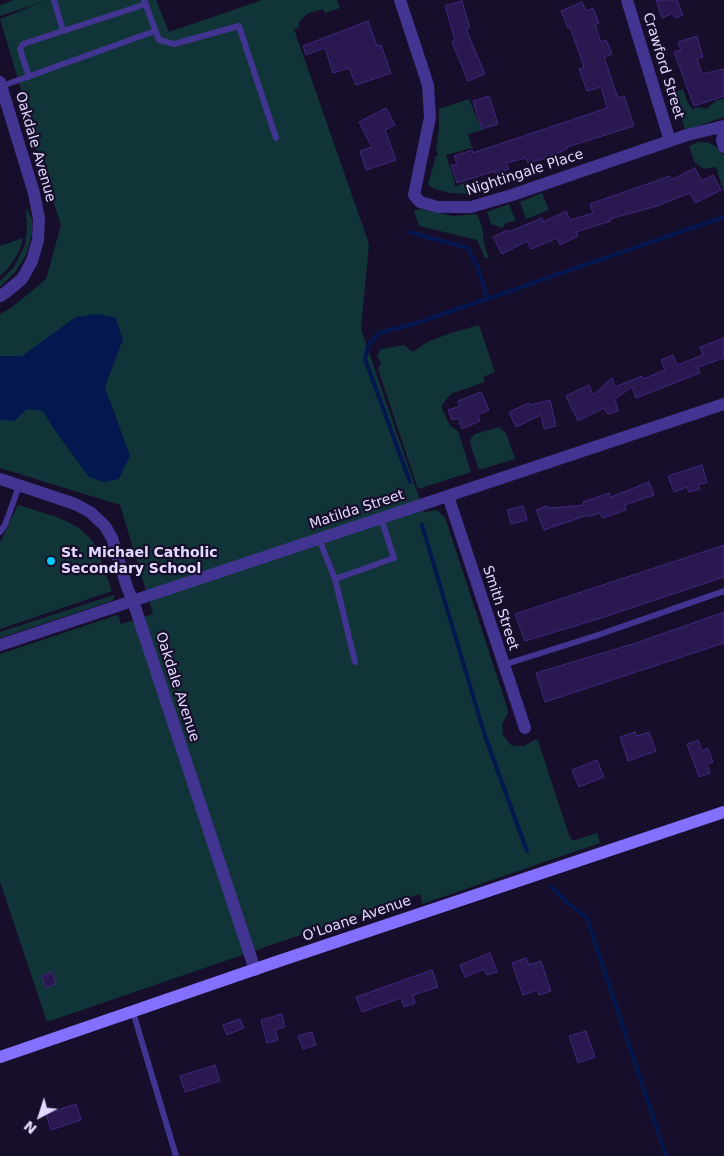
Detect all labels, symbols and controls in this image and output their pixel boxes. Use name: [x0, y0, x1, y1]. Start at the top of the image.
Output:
street label: Crawford Street: [639, 11, 687, 121]
street label: Oakdale Avenue: [11, 90, 59, 204]
street label: Nightingale Place: [464, 146, 586, 200]
street label: Matilda Street: [308, 487, 406, 533]
place label: St. Michael Catholic Secondary School: [61, 545, 217, 578]
marker: St. Michael Catholic Secondary School: [45, 555, 57, 567]
street label: Smith Street: [478, 564, 522, 652]
street label: Oakdale Avenue: [151, 630, 203, 744]
street label: O'Loane Avenue: [301, 893, 413, 945]
north arrow: [15, 1091, 65, 1141]
text: N: [21, 1118, 40, 1137]

